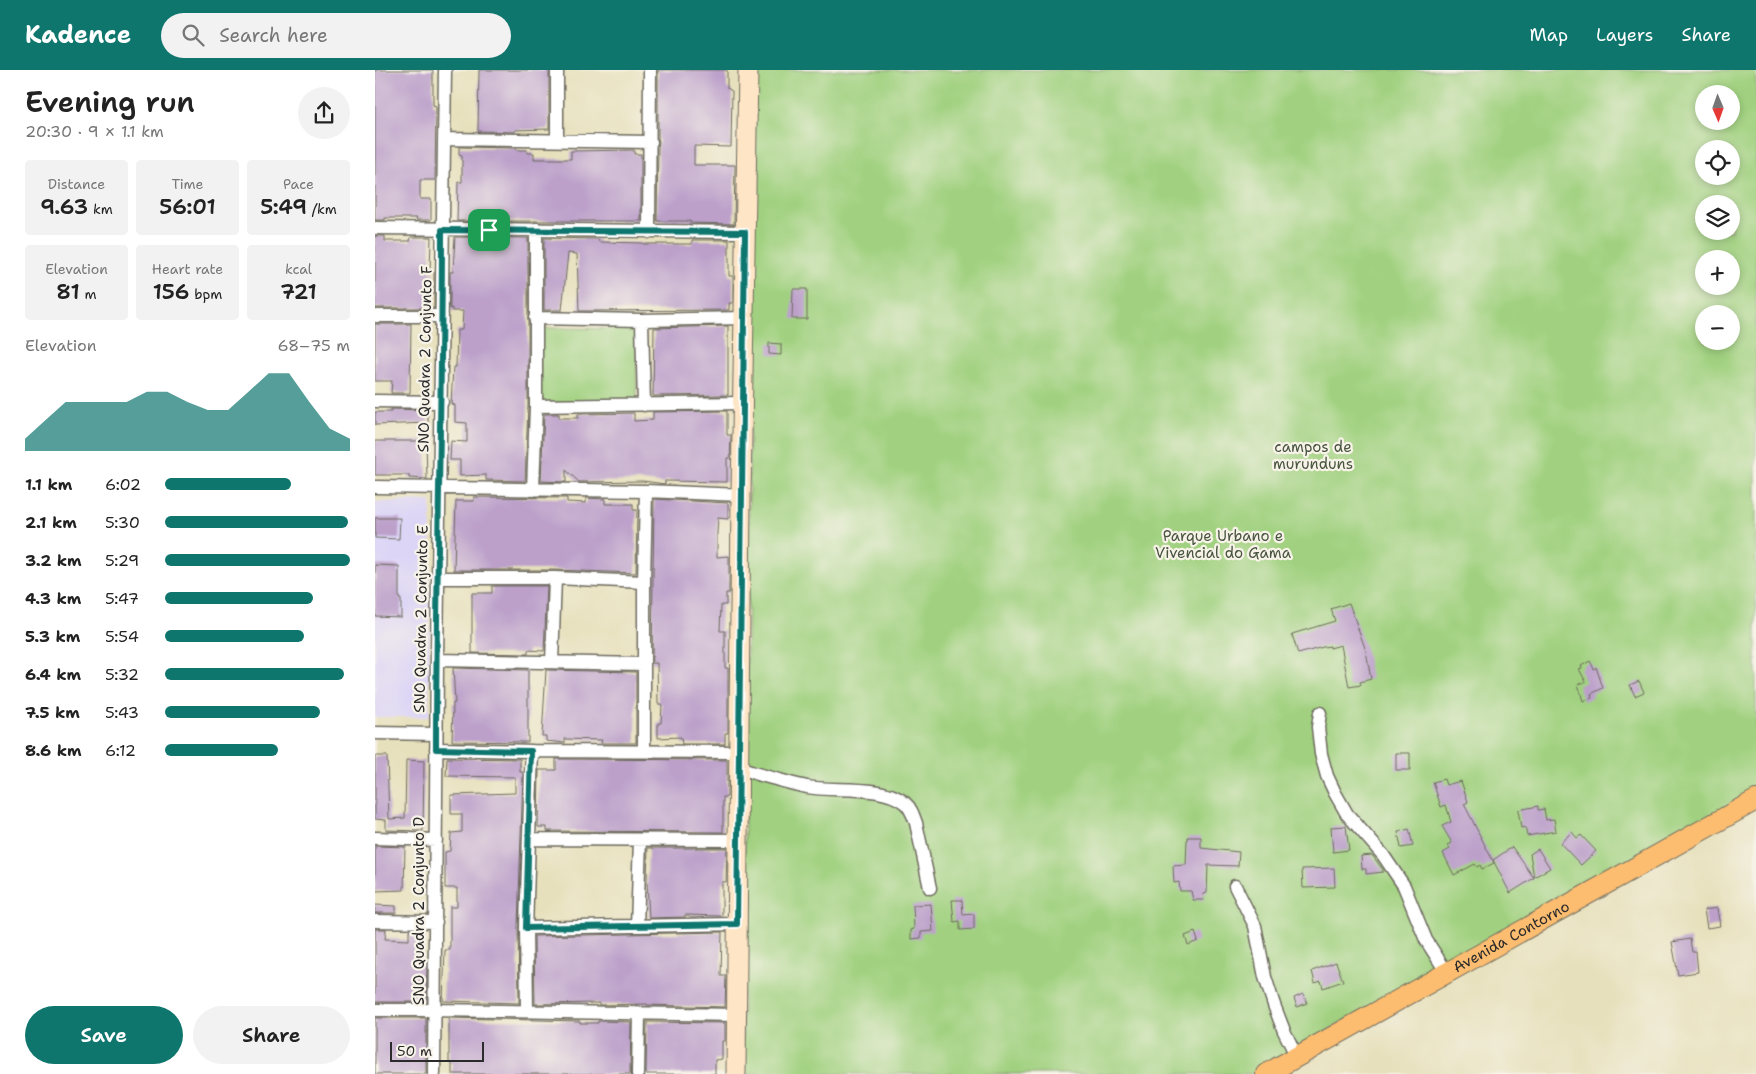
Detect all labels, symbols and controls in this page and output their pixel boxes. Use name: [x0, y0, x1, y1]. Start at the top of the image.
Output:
search box: [161, 13, 511, 58]
text: Kadence: [25, 19, 131, 51]
icon: search: [179, 21, 207, 49]
text: Search here: [219, 23, 328, 48]
text: Map: [1530, 23, 1568, 47]
text: Layers: [1596, 23, 1653, 47]
text: Share: [1681, 23, 1731, 47]
text: Evening run: [25, 83, 195, 121]
north arrow: [1695, 85, 1740, 130]
map controls: [1695, 85, 1740, 350]
button: share: [298, 87, 350, 139]
text: 20:30 · 9 × 1.1 km: [25, 121, 164, 142]
button: locate: [1695, 140, 1740, 185]
text: Distance: [48, 175, 105, 193]
text: Time: [171, 175, 204, 193]
text: Pace: [283, 175, 314, 193]
text: 9.63: [40, 193, 88, 221]
text: 56:01: [159, 193, 216, 221]
text: 5:49: [260, 193, 307, 221]
button: layers: [1695, 195, 1740, 240]
text: km: [88, 200, 113, 218]
text: /km: [307, 200, 337, 218]
pin: [468, 209, 510, 251]
icon: arrive: [475, 216, 503, 244]
button: +: [1695, 250, 1740, 295]
text: Elevation: [45, 260, 108, 278]
text: Heart rate: [152, 260, 223, 278]
text: kcal: [285, 260, 312, 278]
street label: SNO Quadra 2 Conjunto F: [413, 265, 437, 453]
text: 81: [56, 278, 80, 306]
text: 156: [153, 278, 189, 306]
text: 721: [280, 278, 317, 306]
text: m: [80, 285, 97, 303]
text: bpm: [189, 285, 222, 303]
button: −: [1695, 305, 1740, 350]
text: Elevation: [25, 335, 97, 356]
text: 68–75 m: [277, 335, 350, 356]
park label: campos de murunduns: [1273, 437, 1353, 474]
text: 1.1 km: [25, 474, 72, 495]
text: 6:02: [105, 474, 141, 495]
text: 2.1 km: [25, 512, 77, 533]
text: 5:30: [105, 512, 140, 533]
street label: SNO Quadra 2 Conjunto E: [409, 525, 433, 713]
park label: Parque Urbano e Vivencial do Gama: [1155, 526, 1292, 563]
text: 3.2 km: [25, 550, 82, 571]
text: 5:29: [105, 550, 139, 571]
text: 4.3 km: [25, 588, 81, 609]
text: 5:47: [105, 588, 139, 609]
text: 5.3 km: [25, 626, 80, 647]
text: 5:54: [105, 626, 139, 647]
text: 6.4 km: [25, 664, 81, 685]
text: 5:32: [105, 664, 139, 685]
text: 7.5 km: [25, 702, 80, 723]
text: 5:43: [105, 702, 139, 723]
text: 8.6 km: [25, 740, 82, 761]
text: 6:12: [105, 740, 136, 761]
street label: SNO Quadra 2 Conjunto D: [409, 817, 429, 1005]
street label: Avenida Contorno: [1449, 896, 1573, 977]
button: Save: [25, 1006, 183, 1064]
button: Share: [193, 1006, 350, 1064]
scale bar: [390, 1039, 484, 1062]
text: 50 m: [397, 1042, 432, 1060]

